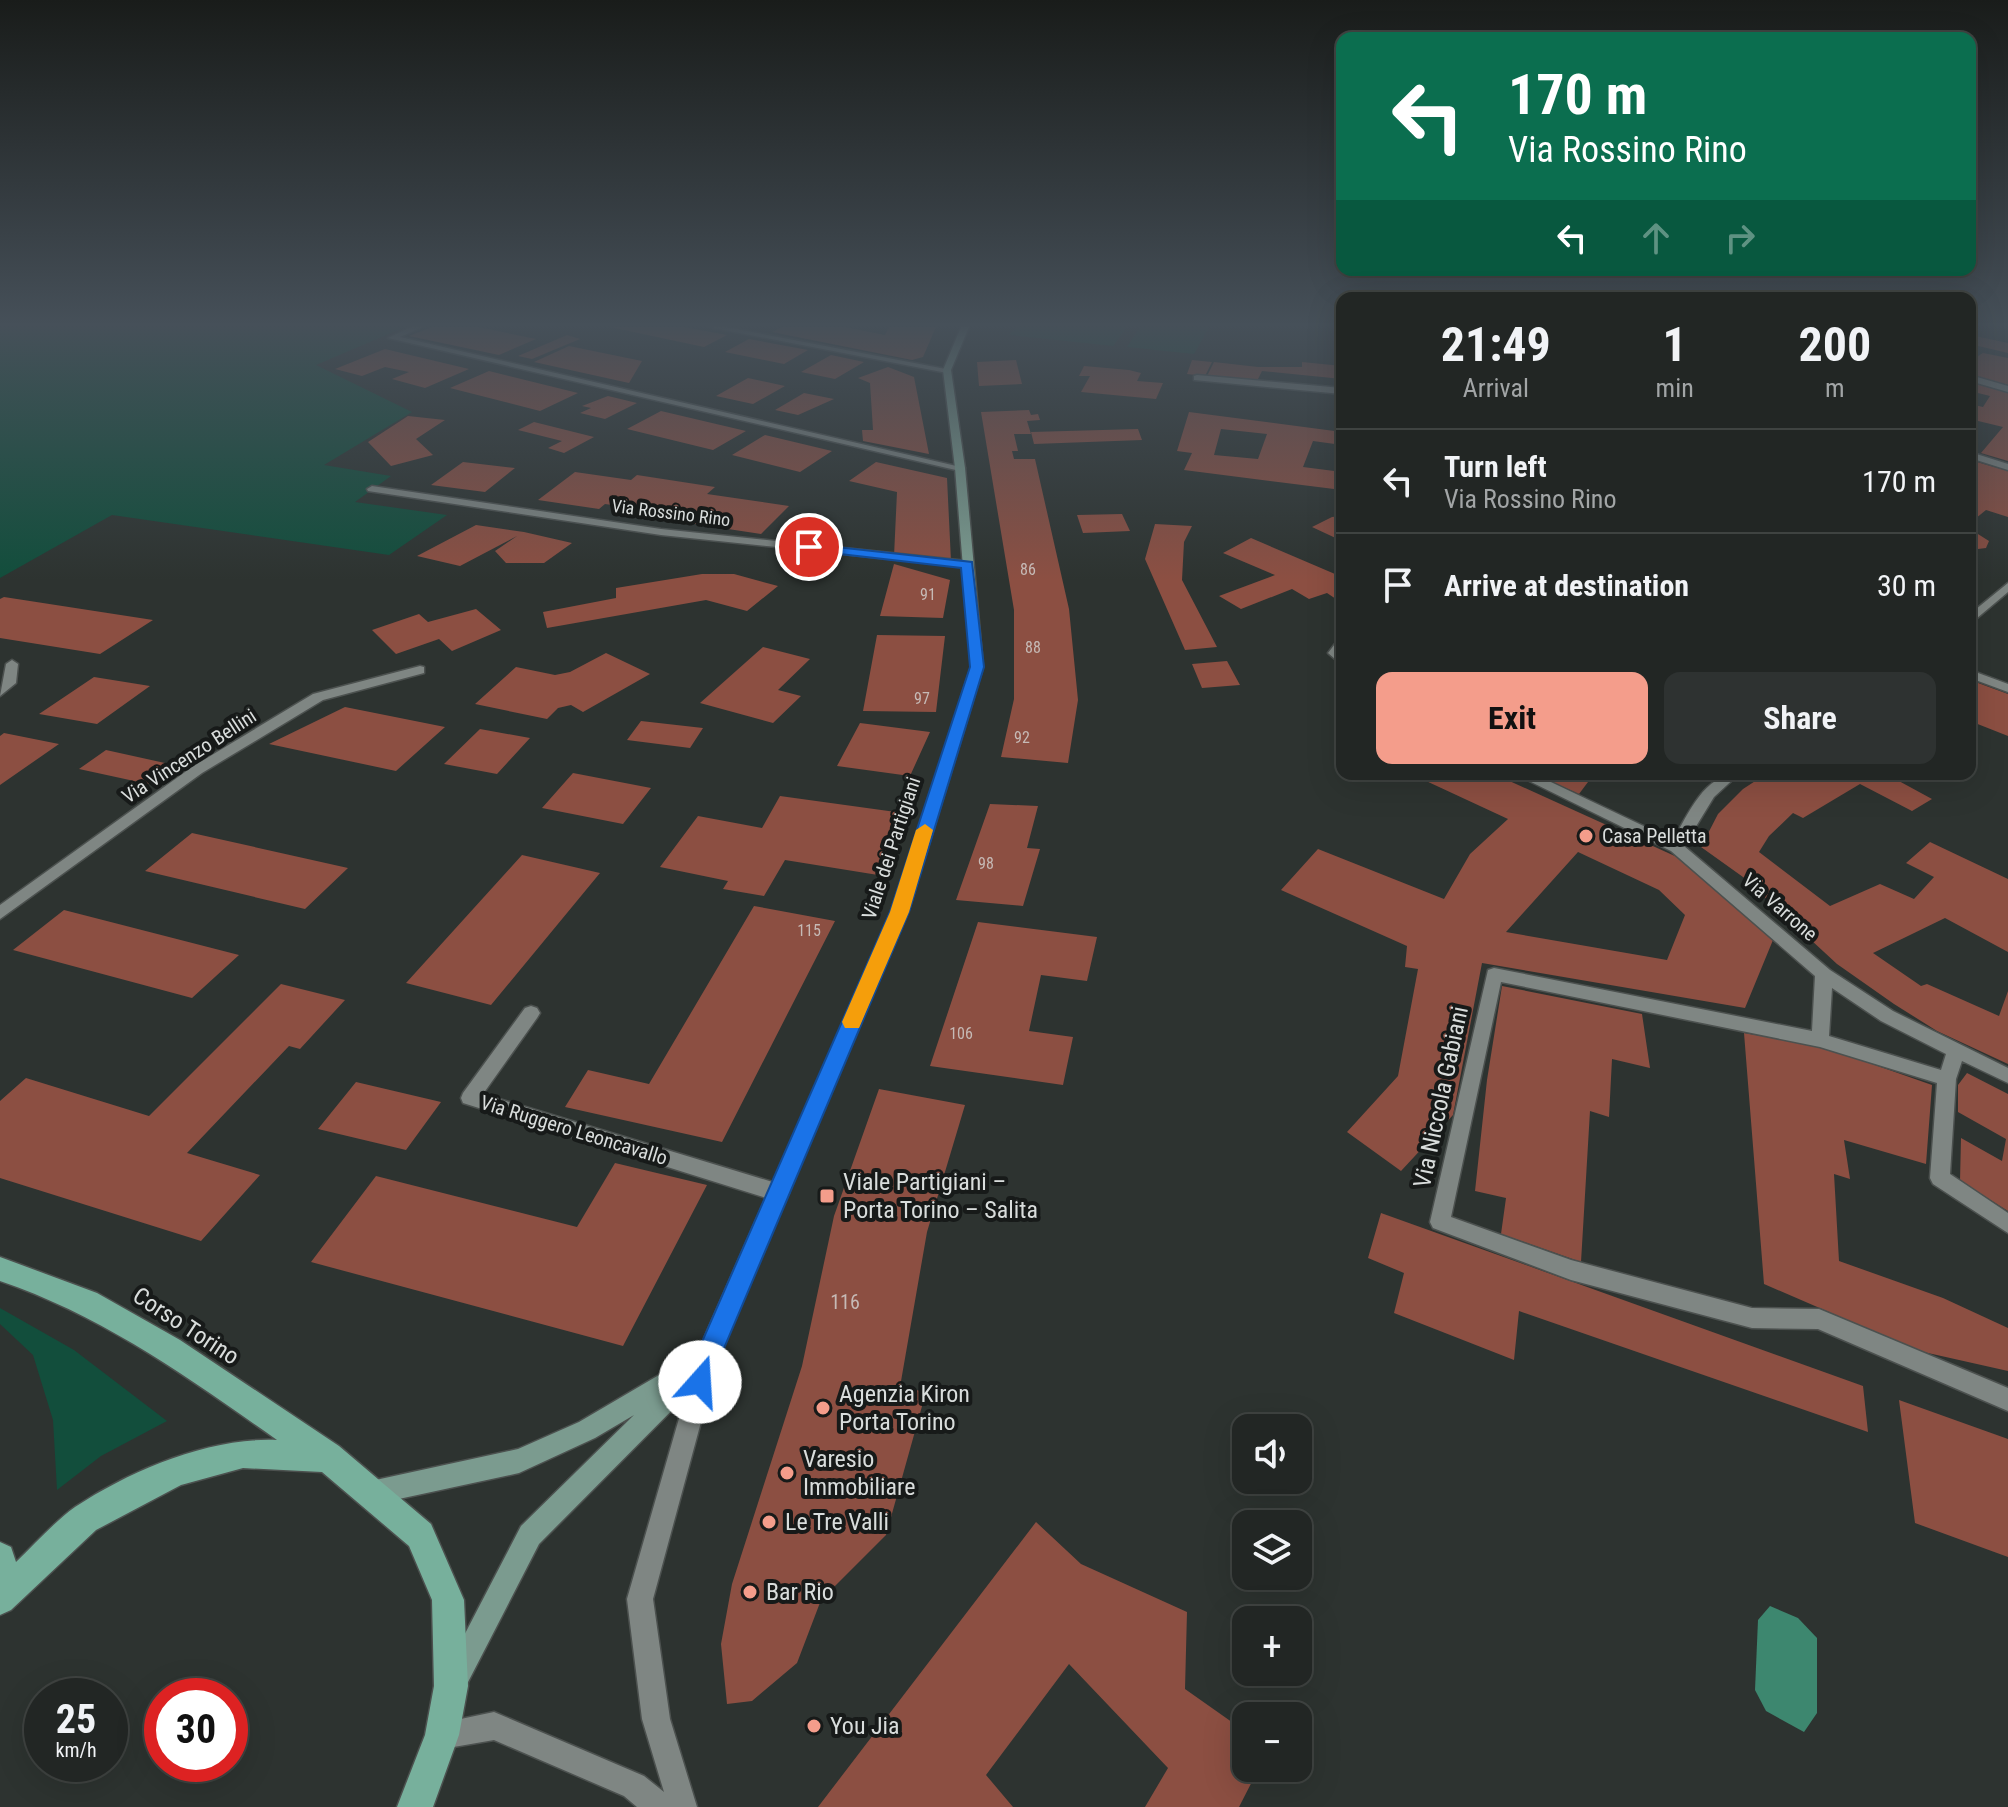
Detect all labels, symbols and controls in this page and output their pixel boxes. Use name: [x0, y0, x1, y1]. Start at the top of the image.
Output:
text: 170 m: [1508, 62, 1647, 128]
icon: left: [1376, 64, 1480, 168]
text: Via Rossino Rino: [1508, 129, 1747, 171]
icon: left: [1550, 216, 1594, 260]
icon: ahead: [1634, 216, 1678, 260]
icon: right: [1718, 216, 1762, 260]
text: 21:49: [1441, 316, 1551, 373]
text: 1: [1663, 316, 1687, 373]
text: 200: [1798, 316, 1871, 373]
text: Arrival: [1463, 373, 1529, 403]
text: min: [1656, 373, 1694, 403]
text: m: [1825, 373, 1845, 403]
text: Turn left: [1444, 449, 1547, 484]
icon: left: [1376, 459, 1420, 503]
text: 170 m: [1862, 464, 1936, 499]
text: Via Rossino Rino: [1444, 484, 1617, 514]
street label: Via Rossino Rino: [611, 495, 732, 530]
pin: [775, 513, 843, 581]
icon: arrive: [787, 525, 831, 569]
house number: 86: [1020, 560, 1036, 579]
icon: arrive: [1376, 563, 1420, 607]
text: Arrive at destination: [1444, 568, 1689, 603]
text: 30 m: [1877, 568, 1936, 603]
house number: 91: [920, 585, 936, 604]
house number: 88: [1025, 638, 1041, 657]
button: Exit: [1376, 672, 1648, 764]
button: Share: [1664, 672, 1936, 764]
house number: 97: [914, 689, 930, 708]
street label: Via Vincenzo Bellini: [117, 704, 261, 808]
house number: 92: [1014, 728, 1030, 747]
street label: Viale dei Partigiani: [857, 774, 925, 922]
place label: Casa Pelletta: [1602, 824, 1707, 848]
marker: Casa Pelletta: [1577, 827, 1595, 845]
house number: 98: [978, 854, 994, 873]
street label: Via Varrone: [1738, 868, 1822, 946]
house number: 115: [797, 921, 821, 940]
street label: Via Niccola Gabiani: [1408, 1004, 1474, 1190]
house number: 106: [949, 1024, 973, 1043]
street label: Via Ruggero Leoncavallo: [478, 1090, 670, 1170]
place label: Viale Partigiani – Porta Torino – Salita: [843, 1168, 1038, 1224]
marker: Viale Partigiani – Porta Torino – Salita: [818, 1187, 836, 1205]
street label: Corso Torino: [128, 1281, 244, 1371]
house number: 116: [830, 1290, 860, 1314]
position arrow: [658, 1340, 742, 1424]
place label: Agenzia Kiron Porta Torino: [839, 1380, 970, 1436]
marker: Agenzia Kiron Porta Torino: [814, 1399, 832, 1417]
map controls: [1232, 1414, 1312, 1782]
button: sound: [1232, 1414, 1312, 1494]
place label: Varesio Immobiliare: [803, 1445, 915, 1501]
marker: Varesio Immobiliare: [778, 1464, 796, 1482]
place label: Le Tre Valli: [785, 1508, 889, 1536]
button: layers: [1232, 1510, 1312, 1590]
marker: Le Tre Valli: [760, 1513, 778, 1531]
place label: Bar Rio: [766, 1578, 834, 1606]
marker: Bar Rio: [741, 1583, 759, 1601]
button: +: [1232, 1606, 1312, 1686]
speed limit sign: 30: [144, 1678, 248, 1782]
text: 25: [56, 1696, 96, 1743]
button: −: [1232, 1702, 1312, 1782]
place label: You Jia: [830, 1712, 900, 1740]
marker: You Jia: [805, 1717, 823, 1735]
text: km/h: [55, 1738, 97, 1762]

